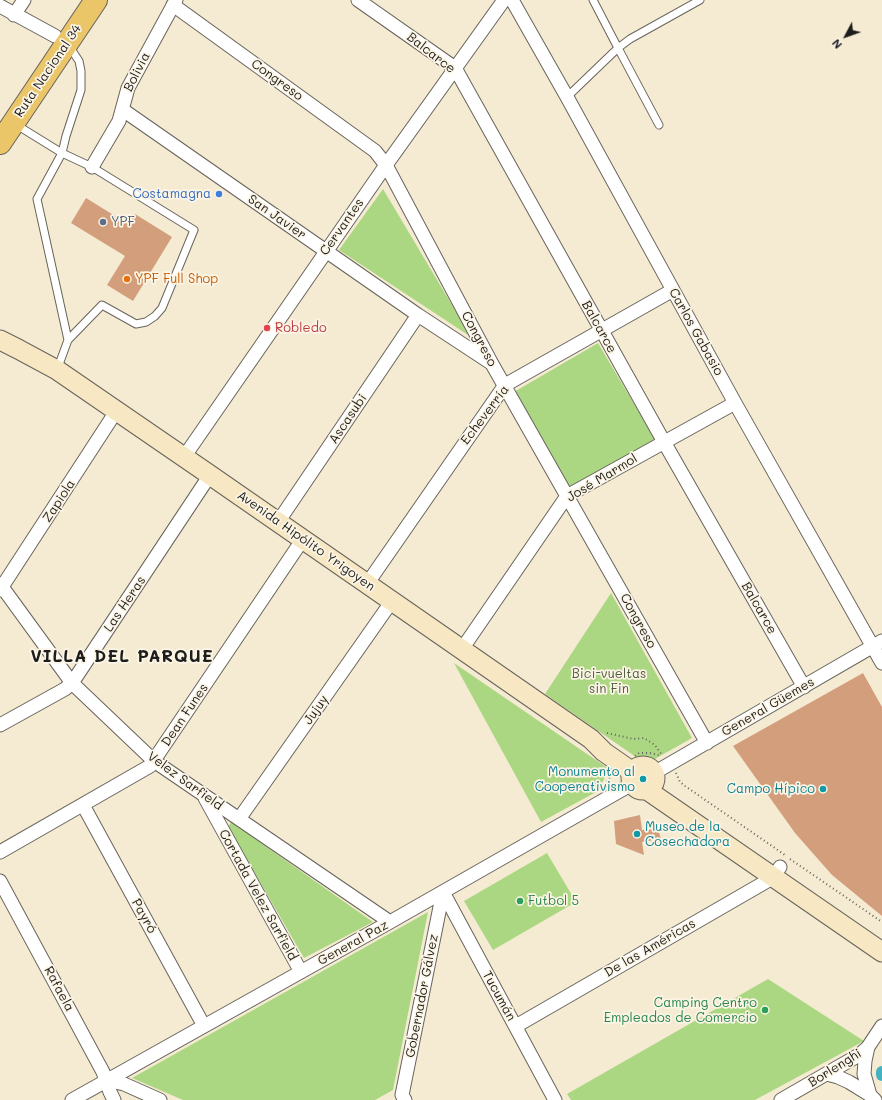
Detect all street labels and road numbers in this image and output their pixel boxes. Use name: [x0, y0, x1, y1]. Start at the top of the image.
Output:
street label: Ruta Nacional 34: [11, 22, 85, 120]
street label: Balcarce: [404, 29, 458, 77]
street label: Bolivia: [121, 50, 153, 94]
street label: Congreso: [248, 56, 306, 104]
street label: San Javier: [245, 191, 309, 243]
street label: Cervantes: [317, 195, 367, 259]
street label: Carlos Gabasio: [666, 286, 726, 378]
street label: Balcarce: [578, 298, 620, 356]
street label: Congreso: [458, 309, 500, 369]
street label: Echeverría: [458, 382, 512, 448]
street label: Ascasubi: [326, 391, 370, 447]
street label: José Marmol: [564, 451, 640, 505]
street label: Zapiola: [39, 477, 79, 525]
street label: Avenida Hipólito Yrigoyen: [234, 487, 378, 595]
street label: Las Heras: [101, 573, 149, 635]
street label: Balcarce: [738, 579, 780, 637]
street label: Congreso: [617, 591, 659, 651]
street label: General Güemes: [719, 674, 817, 740]
street label: Dean Funes: [158, 681, 212, 749]
street label: Jujuy: [300, 692, 332, 728]
street label: Velez Sarfield: [144, 748, 226, 814]
street label: Cortada Velez Sarfield: [215, 827, 301, 963]
street label: Payró: [128, 896, 160, 936]
street label: De las Américas: [602, 916, 698, 980]
street label: General Paz: [315, 917, 391, 969]
street label: Gobernador Gálvez: [402, 933, 442, 1059]
street label: Rafaela: [41, 964, 77, 1014]
street label: Tucumán: [479, 968, 519, 1024]
street label: Borlenghi: [806, 1046, 864, 1090]

